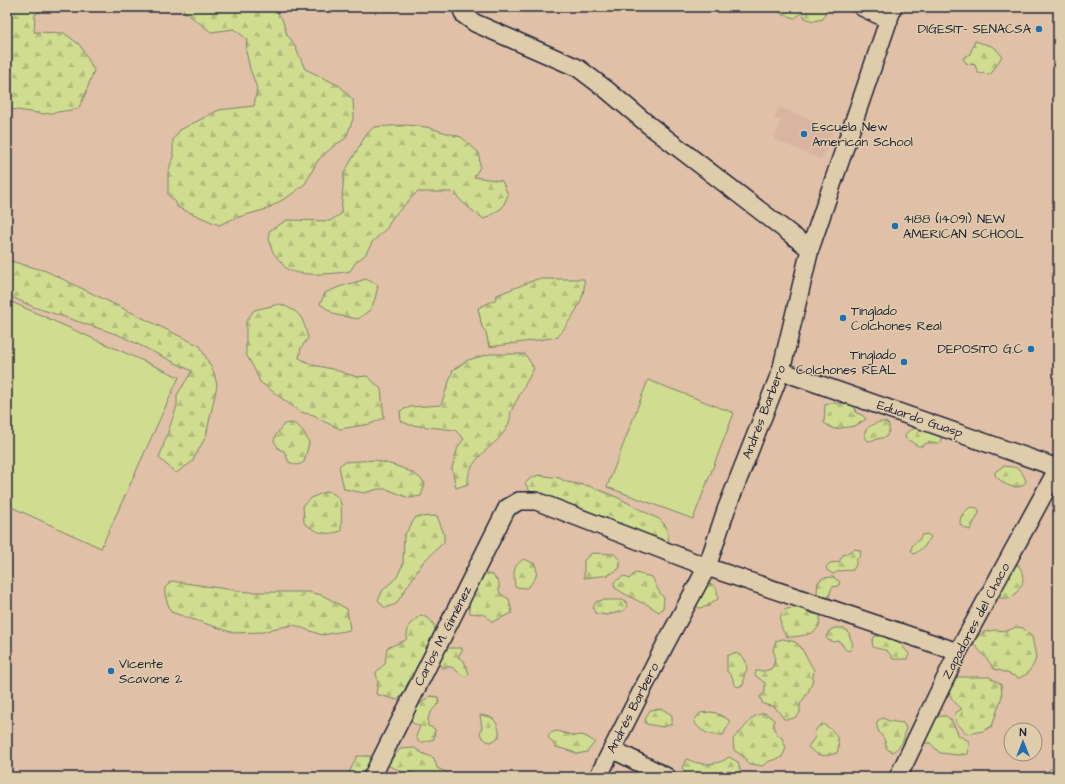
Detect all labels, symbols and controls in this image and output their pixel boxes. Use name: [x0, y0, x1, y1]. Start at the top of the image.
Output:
place label: DIGESIT- SENACSA: [918, 20, 1032, 38]
marker: DIGESIT- SENACSA: [1034, 24, 1044, 34]
place label: Escuela New American School: [812, 118, 913, 151]
marker: Escuela New American School: [799, 129, 809, 139]
place label: 4188 (14091) NEW AMERICAN SCHOOL: [903, 210, 1024, 243]
marker: 4188 (14091) NEW AMERICAN SCHOOL: [890, 221, 900, 231]
place label: Tinglado Colchones Real: [851, 302, 942, 335]
marker: Tinglado Colchones Real: [838, 313, 848, 323]
place label: DEPOSITO G.C: [938, 340, 1023, 358]
marker: DEPOSITO G.C: [1026, 344, 1036, 354]
place label: Tinglado Colchones REAL: [796, 346, 897, 379]
marker: Tinglado Colchones REAL: [899, 357, 909, 367]
street label: Andrés Barbero: [738, 362, 790, 462]
street label: Eduardo Guasp: [875, 396, 965, 442]
street label: Zapadores del Chaco: [938, 559, 1015, 682]
street label: Carlos M. Giménez: [410, 582, 476, 689]
place label: VIcente Scavone 2: [119, 655, 183, 688]
street label: Andrés Barbero: [602, 659, 664, 756]
marker: VIcente Scavone 2: [106, 666, 116, 676]
north arrow: [1003, 722, 1043, 762]
text: N: [1020, 725, 1027, 740]

